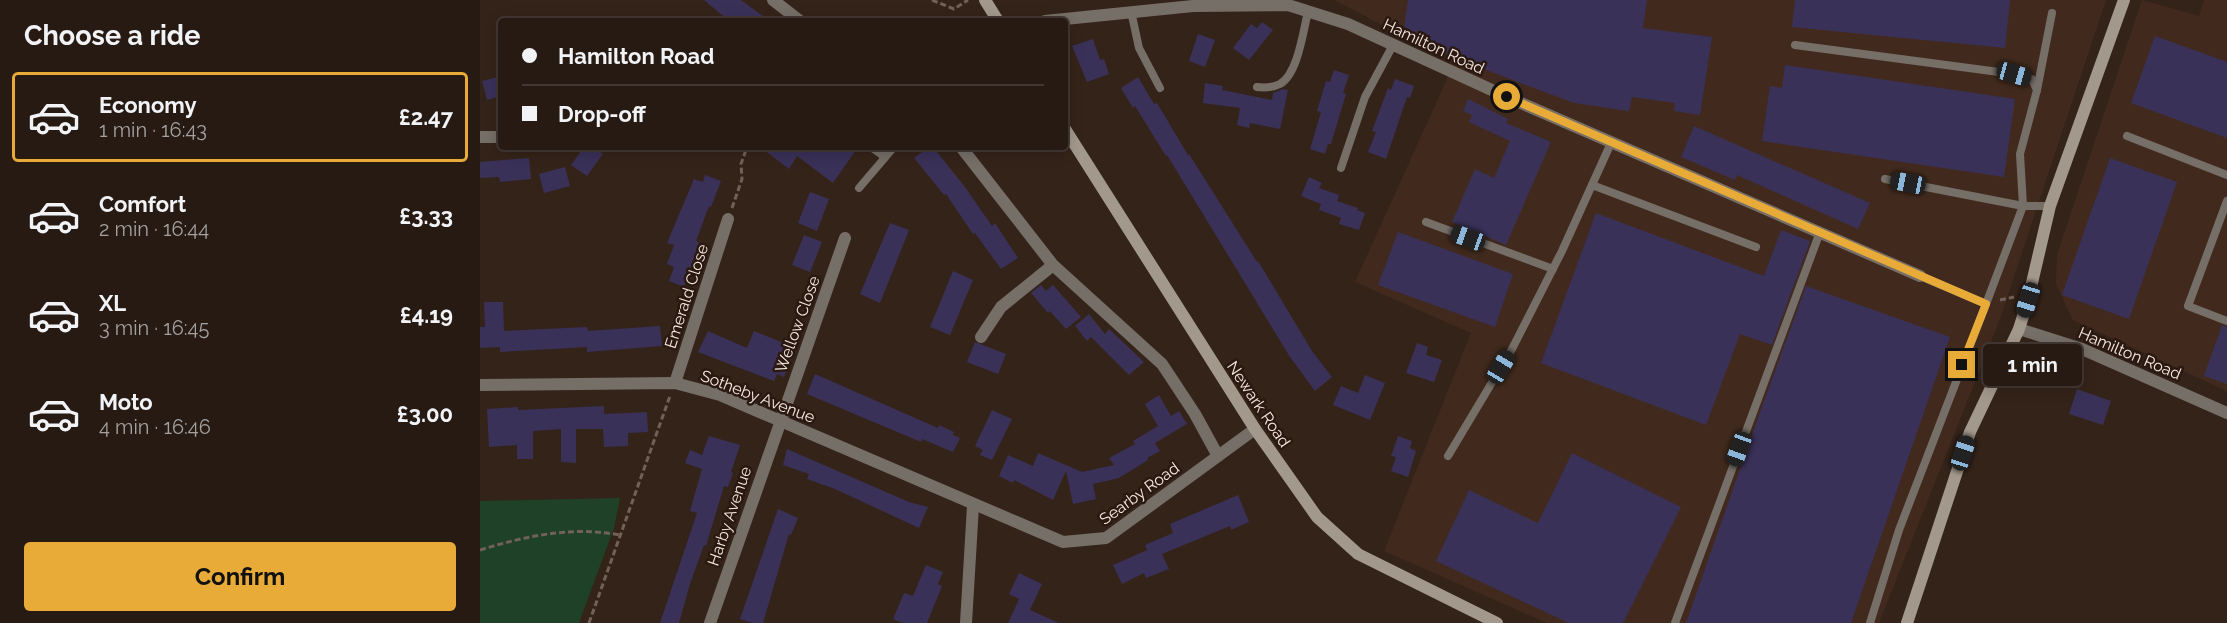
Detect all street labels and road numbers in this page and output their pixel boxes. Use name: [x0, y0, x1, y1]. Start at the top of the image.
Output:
street label: Hamilton Road: [1380, 15, 1487, 78]
street label: Emerald Close: [661, 242, 712, 351]
street label: Wellow Close: [771, 273, 824, 375]
street label: Hamilton Road: [2076, 323, 2184, 384]
street label: Newark Road: [1223, 358, 1294, 451]
street label: Sotheby Avenue: [698, 366, 818, 427]
street label: Searby Road: [1096, 458, 1183, 529]
street label: Harby Avenue: [704, 464, 755, 568]

